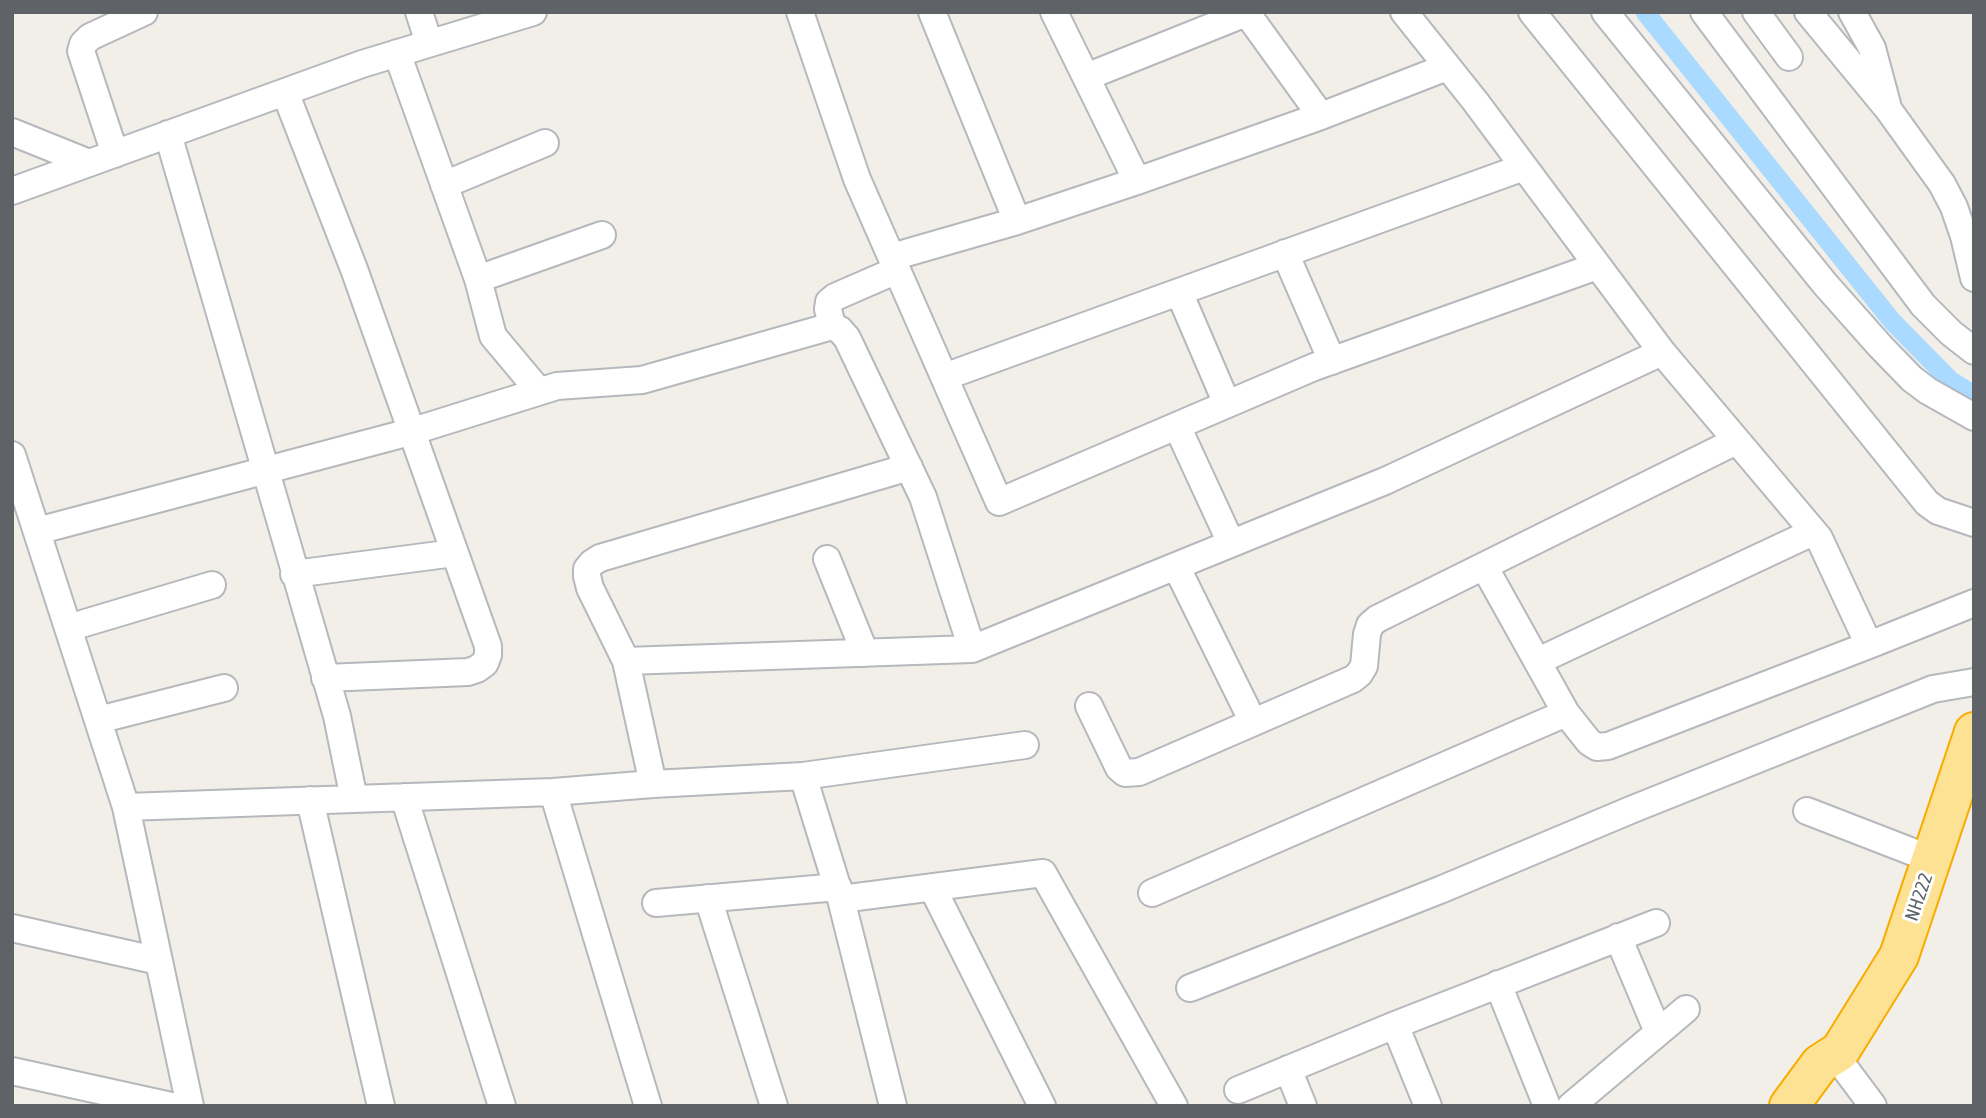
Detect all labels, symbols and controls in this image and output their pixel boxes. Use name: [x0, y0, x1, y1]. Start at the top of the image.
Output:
street label: NH222: [1900, 870, 1938, 924]

